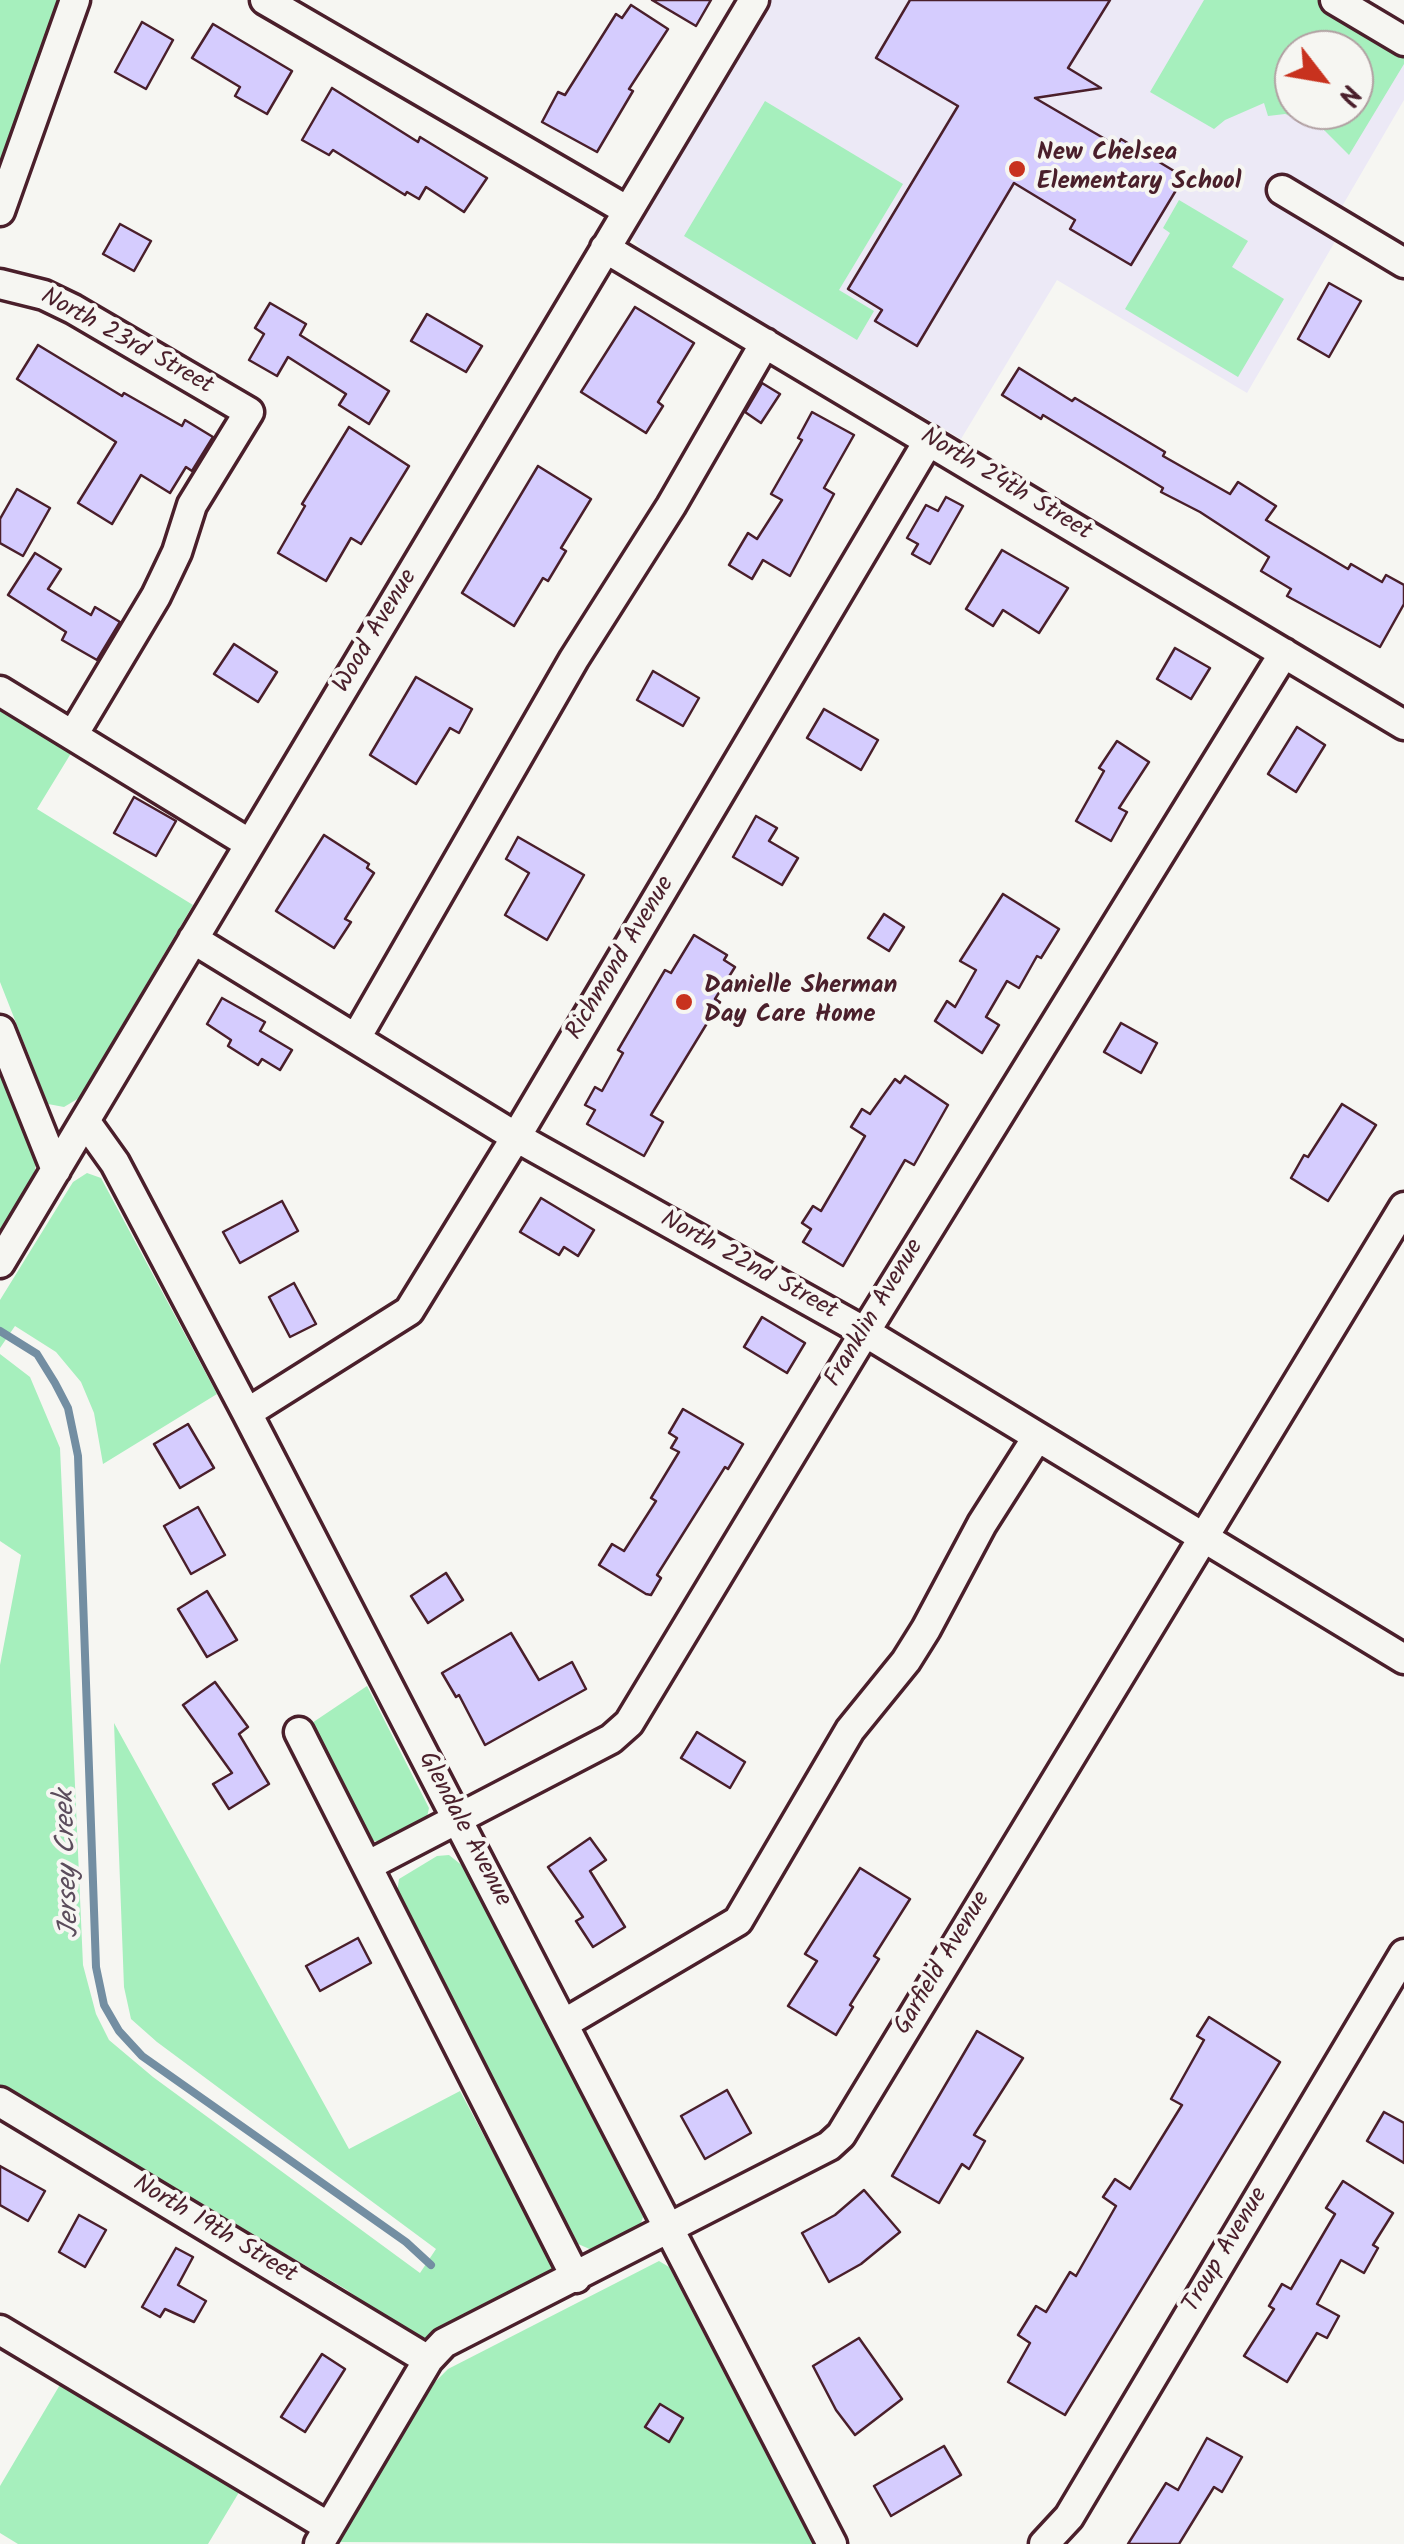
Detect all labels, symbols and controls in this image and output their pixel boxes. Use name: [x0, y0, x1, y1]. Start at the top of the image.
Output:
north arrow: [1274, 30, 1374, 130]
text: N: [1325, 76, 1372, 114]
place label: New Chelsea Elementary School: [1037, 140, 1241, 199]
marker: New Chelsea Elementary School: [1006, 158, 1028, 180]
street label: North 23rd Street: [35, 283, 217, 403]
street label: North 24th Street: [914, 423, 1096, 549]
street label: Wood Avenue: [329, 565, 425, 699]
street label: Richmond Avenue: [561, 872, 683, 1046]
place label: Danielle Sherman Day Care Home: [704, 973, 897, 1032]
marker: Danielle Sherman Day Care Home: [673, 991, 695, 1013]
street label: North 22nd Street: [654, 1206, 842, 1328]
street label: Franklin Avenue: [820, 1235, 932, 1393]
street label: Glendale Avenue: [410, 1747, 516, 1913]
water label: Jersey Creek: [51, 1789, 89, 1939]
street label: Garfield Avenue: [889, 1887, 999, 2041]
street label: North 19th Street: [126, 2170, 302, 2292]
street label: Troup Avenue: [1178, 2183, 1276, 2319]

